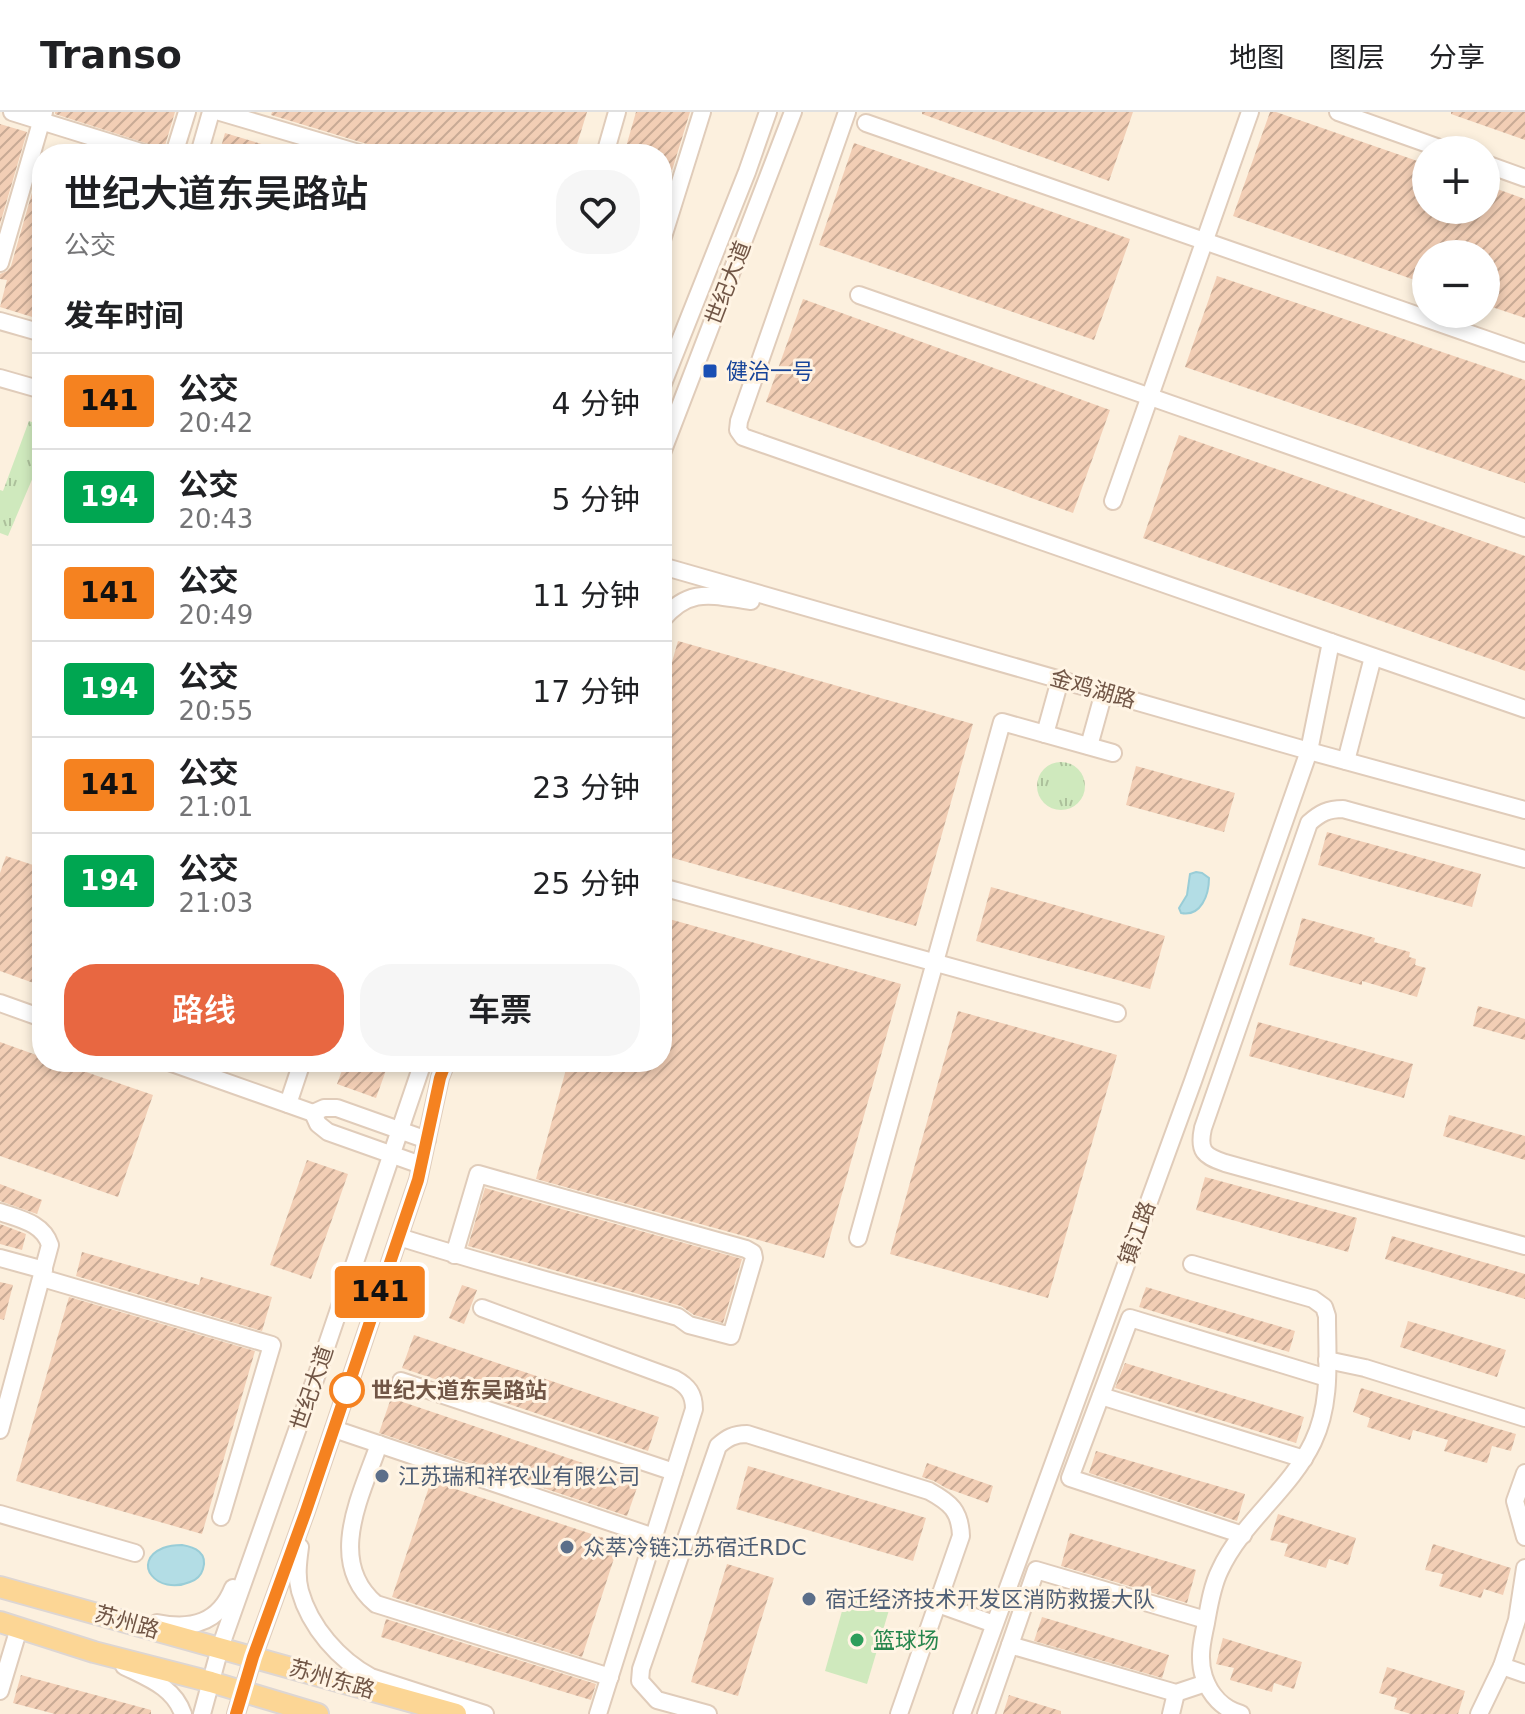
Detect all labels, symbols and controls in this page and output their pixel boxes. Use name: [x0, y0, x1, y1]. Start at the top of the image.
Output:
text: Transo: [40, 33, 182, 77]
text: 地图: [1229, 41, 1285, 74]
text: 图层: [1329, 41, 1385, 74]
text: 分享: [1429, 41, 1485, 74]
map controls: [1412, 136, 1500, 328]
button: +: [1412, 136, 1500, 224]
button: heart: [556, 170, 640, 254]
text: 世纪大道东吴路站: [64, 172, 368, 216]
text: 公交: [64, 230, 116, 260]
street label: 世纪大道: [701, 237, 755, 329]
button: −: [1412, 240, 1500, 328]
text: 发车时间: [64, 298, 184, 333]
place label: 健治一号: [726, 359, 814, 384]
marker: 健治一号: [701, 362, 719, 380]
text: 公交: [178, 371, 238, 406]
text: 141: [80, 384, 138, 417]
text: 4 分钟: [551, 386, 640, 421]
text: 20:42: [178, 408, 253, 438]
text: 公交: [178, 467, 238, 502]
text: 194: [80, 480, 138, 513]
text: 5 分钟: [551, 482, 640, 517]
text: 20:43: [178, 504, 253, 534]
text: 公交: [178, 563, 238, 598]
text: 141: [80, 576, 138, 609]
text: 11 分钟: [532, 578, 640, 613]
text: 20:49: [178, 600, 253, 630]
text: 公交: [178, 659, 238, 694]
street label: 金鸡湖路: [1047, 665, 1139, 713]
text: 194: [80, 672, 138, 705]
text: 17 分钟: [532, 674, 640, 709]
text: 20:55: [178, 696, 253, 726]
text: 公交: [178, 755, 238, 790]
text: 141: [80, 768, 138, 801]
text: 23 分钟: [532, 770, 640, 805]
text: 21:01: [178, 792, 253, 822]
text: 公交: [178, 851, 238, 886]
text: 194: [80, 864, 138, 897]
text: 25 分钟: [532, 866, 640, 901]
text: 21:03: [178, 888, 253, 918]
button: 路线: [64, 964, 344, 1056]
button: 车票: [360, 964, 640, 1056]
street label: 镇江路: [1114, 1198, 1160, 1268]
line badge: 141: [334, 1266, 426, 1318]
text: 141: [351, 1275, 409, 1308]
street label: 世纪大道: [286, 1342, 338, 1434]
marker: 世纪大道东吴路站: [330, 1373, 364, 1407]
place label: 世纪大道东吴路站: [371, 1378, 547, 1403]
place label: 江苏瑞和祥农业有限公司: [398, 1464, 640, 1489]
marker: 江苏瑞和祥农业有限公司: [373, 1467, 391, 1485]
place label: 众萃冷链江苏宿迁RDC: [583, 1535, 807, 1560]
marker: 众萃冷链江苏宿迁RDC: [558, 1538, 576, 1556]
place label: 宿迁经济技术开发区消防救援大队: [825, 1587, 1155, 1612]
marker: 宿迁经济技术开发区消防救援大队: [800, 1590, 818, 1608]
street label: 苏州路: [92, 1601, 162, 1643]
place label: 篮球场: [873, 1628, 939, 1653]
marker: 篮球场: [848, 1631, 866, 1649]
street label: 苏州东路: [286, 1655, 378, 1703]

